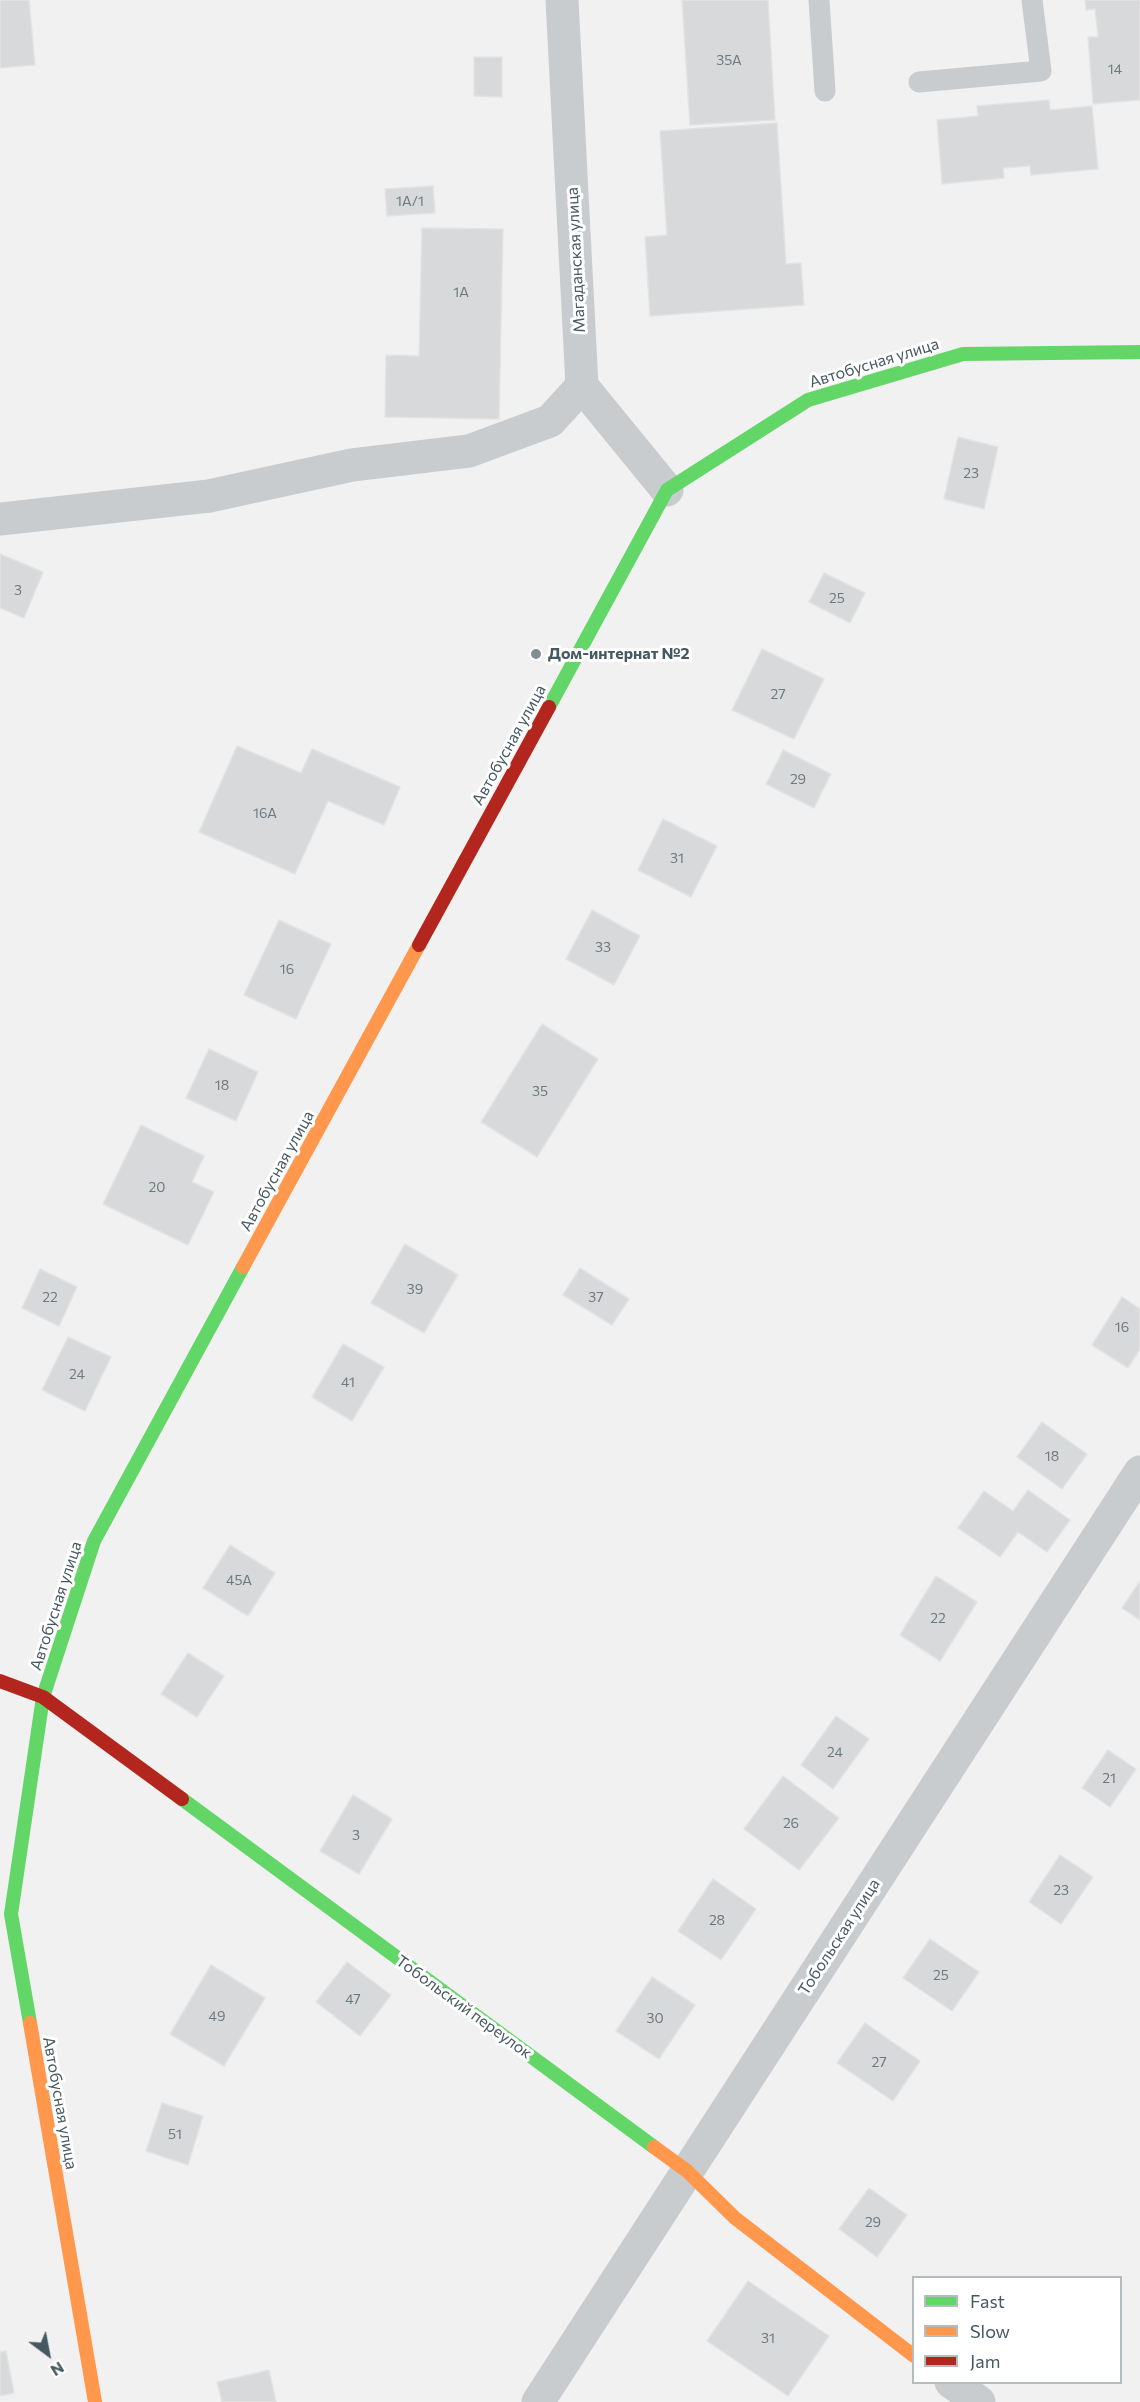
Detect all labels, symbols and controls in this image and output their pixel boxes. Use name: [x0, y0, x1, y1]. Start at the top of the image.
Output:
house number: 35А: [716, 52, 742, 68]
house number: 14: [1108, 61, 1122, 77]
street label: Магаданская улица: [563, 187, 589, 333]
house number: 1А/1: [396, 193, 424, 209]
house number: 1А: [453, 284, 469, 300]
street label: Автобусная улица: [807, 334, 941, 392]
house number: 23: [963, 465, 979, 481]
house number: 3: [14, 582, 22, 598]
house number: 25: [829, 590, 845, 606]
place label: Дом-интернат №2: [548, 644, 690, 664]
marker: Дом-интернат №2: [529, 647, 543, 661]
street label: Автобусная улица: [468, 682, 550, 808]
house number: 27: [770, 686, 786, 702]
house number: 29: [790, 771, 806, 787]
house number: 16А: [253, 805, 277, 821]
house number: 31: [670, 850, 684, 866]
house number: 33: [595, 939, 611, 955]
house number: 16: [280, 961, 294, 977]
house number: 18: [215, 1077, 229, 1093]
house number: 35: [532, 1083, 548, 1099]
street label: Автобусная улица: [236, 1108, 318, 1234]
house number: 20: [149, 1179, 165, 1195]
house number: 39: [407, 1281, 423, 1297]
house number: 22: [42, 1289, 58, 1305]
house number: 37: [588, 1289, 604, 1305]
house number: 16: [1115, 1319, 1129, 1335]
house number: 24: [69, 1366, 85, 1382]
house number: 41: [341, 1374, 355, 1390]
house number: 18: [1045, 1448, 1059, 1464]
street label: Автобусная улица: [26, 1539, 86, 1673]
house number: 45А: [226, 1572, 252, 1588]
house number: 22: [930, 1610, 946, 1626]
house number: 24: [827, 1744, 843, 1760]
house number: 21: [1102, 1770, 1116, 1786]
house number: 26: [783, 1815, 799, 1831]
house number: 3: [352, 1827, 360, 1843]
street label: Тобольская улица: [794, 1875, 884, 1999]
house number: 23: [1053, 1882, 1069, 1898]
house number: 28: [709, 1912, 725, 1928]
street label: Тобольский переулок: [392, 1951, 536, 2063]
house number: 25: [933, 1967, 949, 1983]
house number: 47: [345, 1991, 361, 2007]
house number: 49: [209, 2008, 225, 2024]
house number: 30: [646, 2010, 664, 2026]
street label: Автобусная улица: [39, 2035, 81, 2171]
house number: 27: [871, 2054, 887, 2070]
house number: 51: [168, 2126, 182, 2142]
house number: 29: [865, 2214, 881, 2230]
legend: [912, 2276, 1122, 2384]
text: Fast: [970, 2290, 1005, 2312]
text: Slow: [970, 2320, 1010, 2342]
north arrow: [18, 2324, 78, 2384]
house number: 31: [761, 2330, 775, 2346]
text: Jam: [970, 2350, 1000, 2372]
text: N: [48, 2358, 68, 2381]

